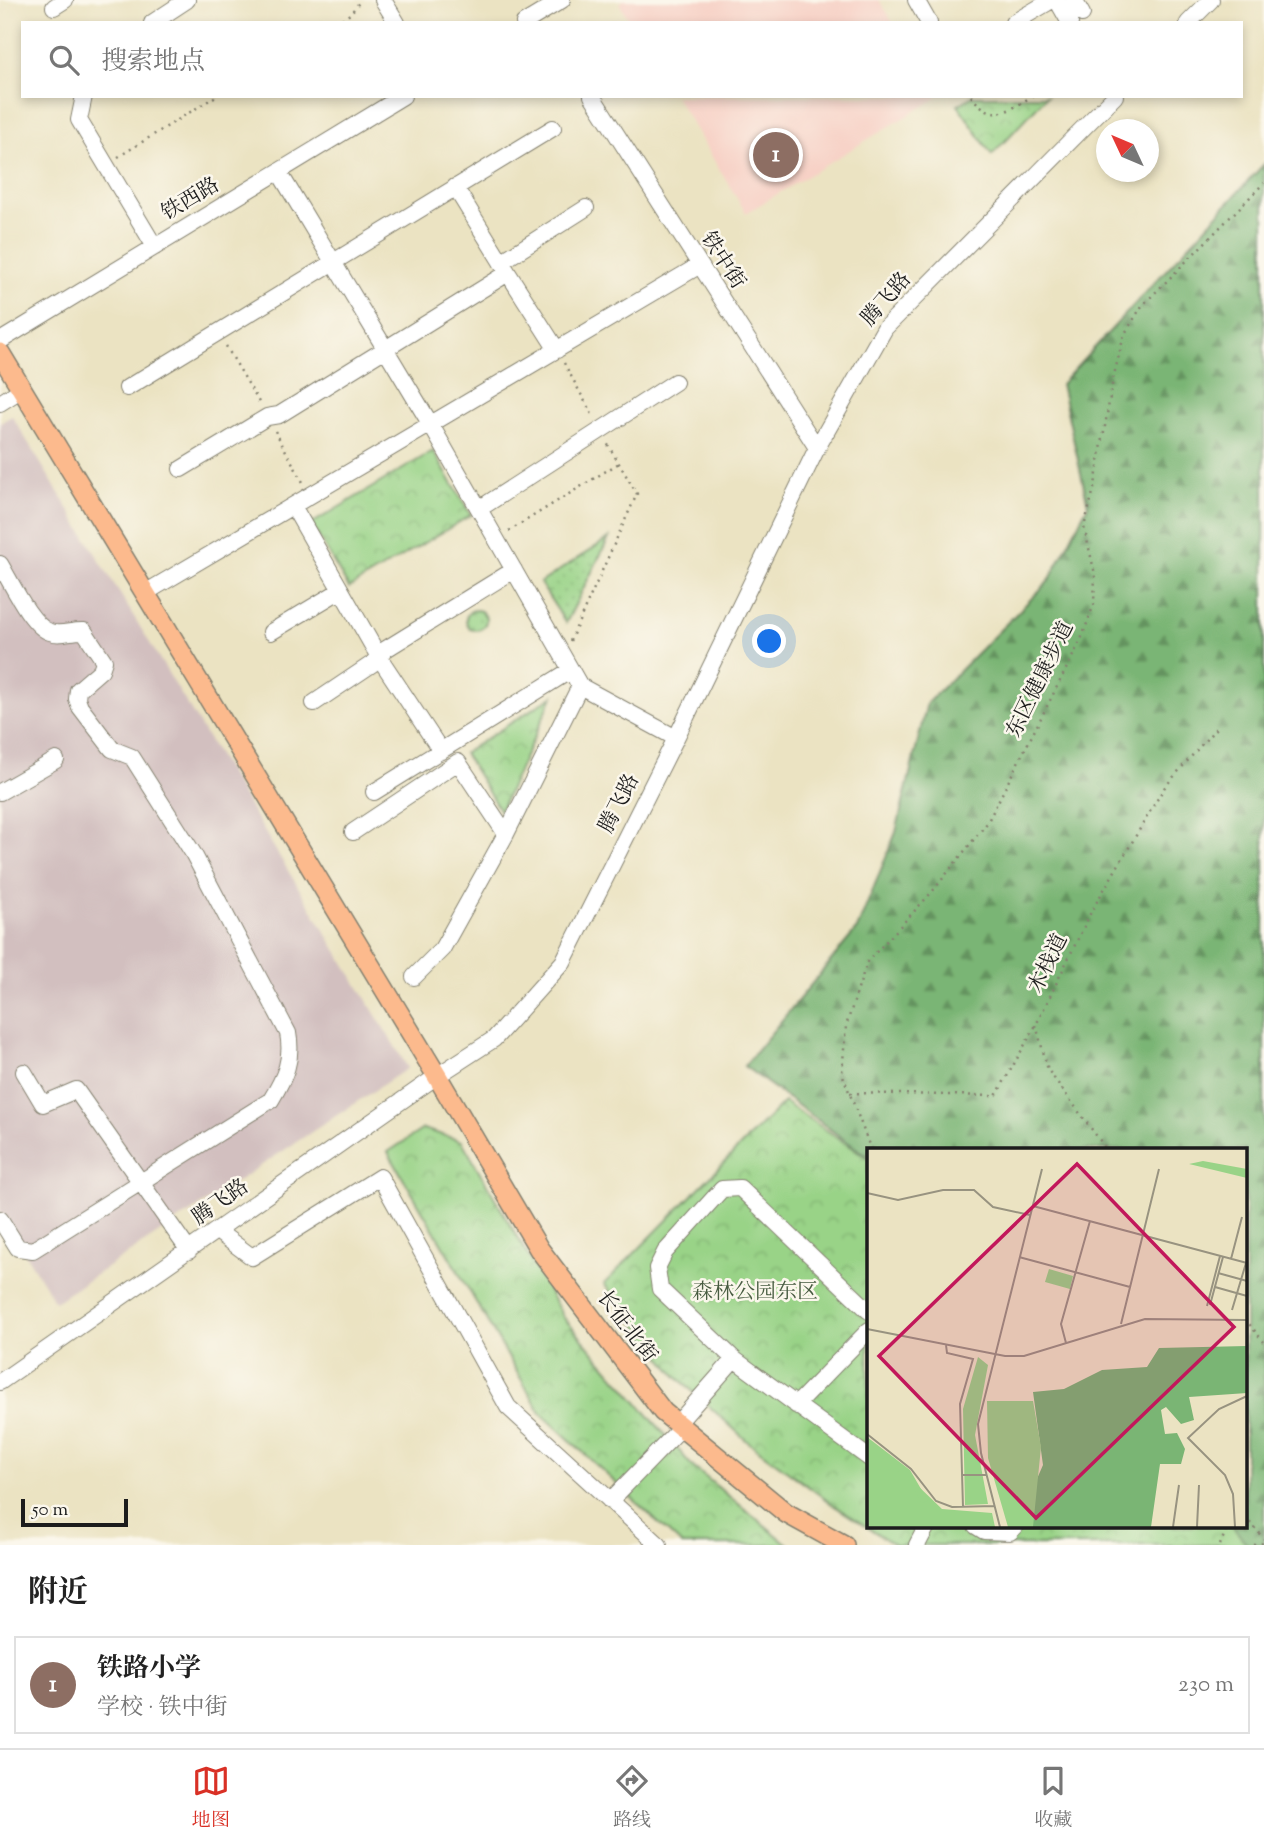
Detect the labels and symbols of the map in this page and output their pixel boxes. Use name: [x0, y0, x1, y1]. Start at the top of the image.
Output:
north arrow: [1096, 119, 1159, 182]
pin: 1: [753, 129, 799, 181]
street label: 铁西路: [156, 171, 226, 229]
street label: 铁中街: [692, 226, 752, 296]
street label: 腾飞路: [855, 266, 919, 334]
street label: 东区健康步道: [1000, 617, 1082, 743]
your location: [752, 624, 786, 658]
street label: 腾飞路: [592, 769, 648, 839]
street label: 木栈道: [1022, 929, 1076, 999]
inset map: [867, 1148, 1246, 1528]
street label: 腾飞路: [187, 1173, 255, 1233]
park label: 森林公园东区: [692, 1278, 818, 1308]
street label: 长征北街: [589, 1284, 663, 1370]
scale bar: [21, 1496, 128, 1528]

